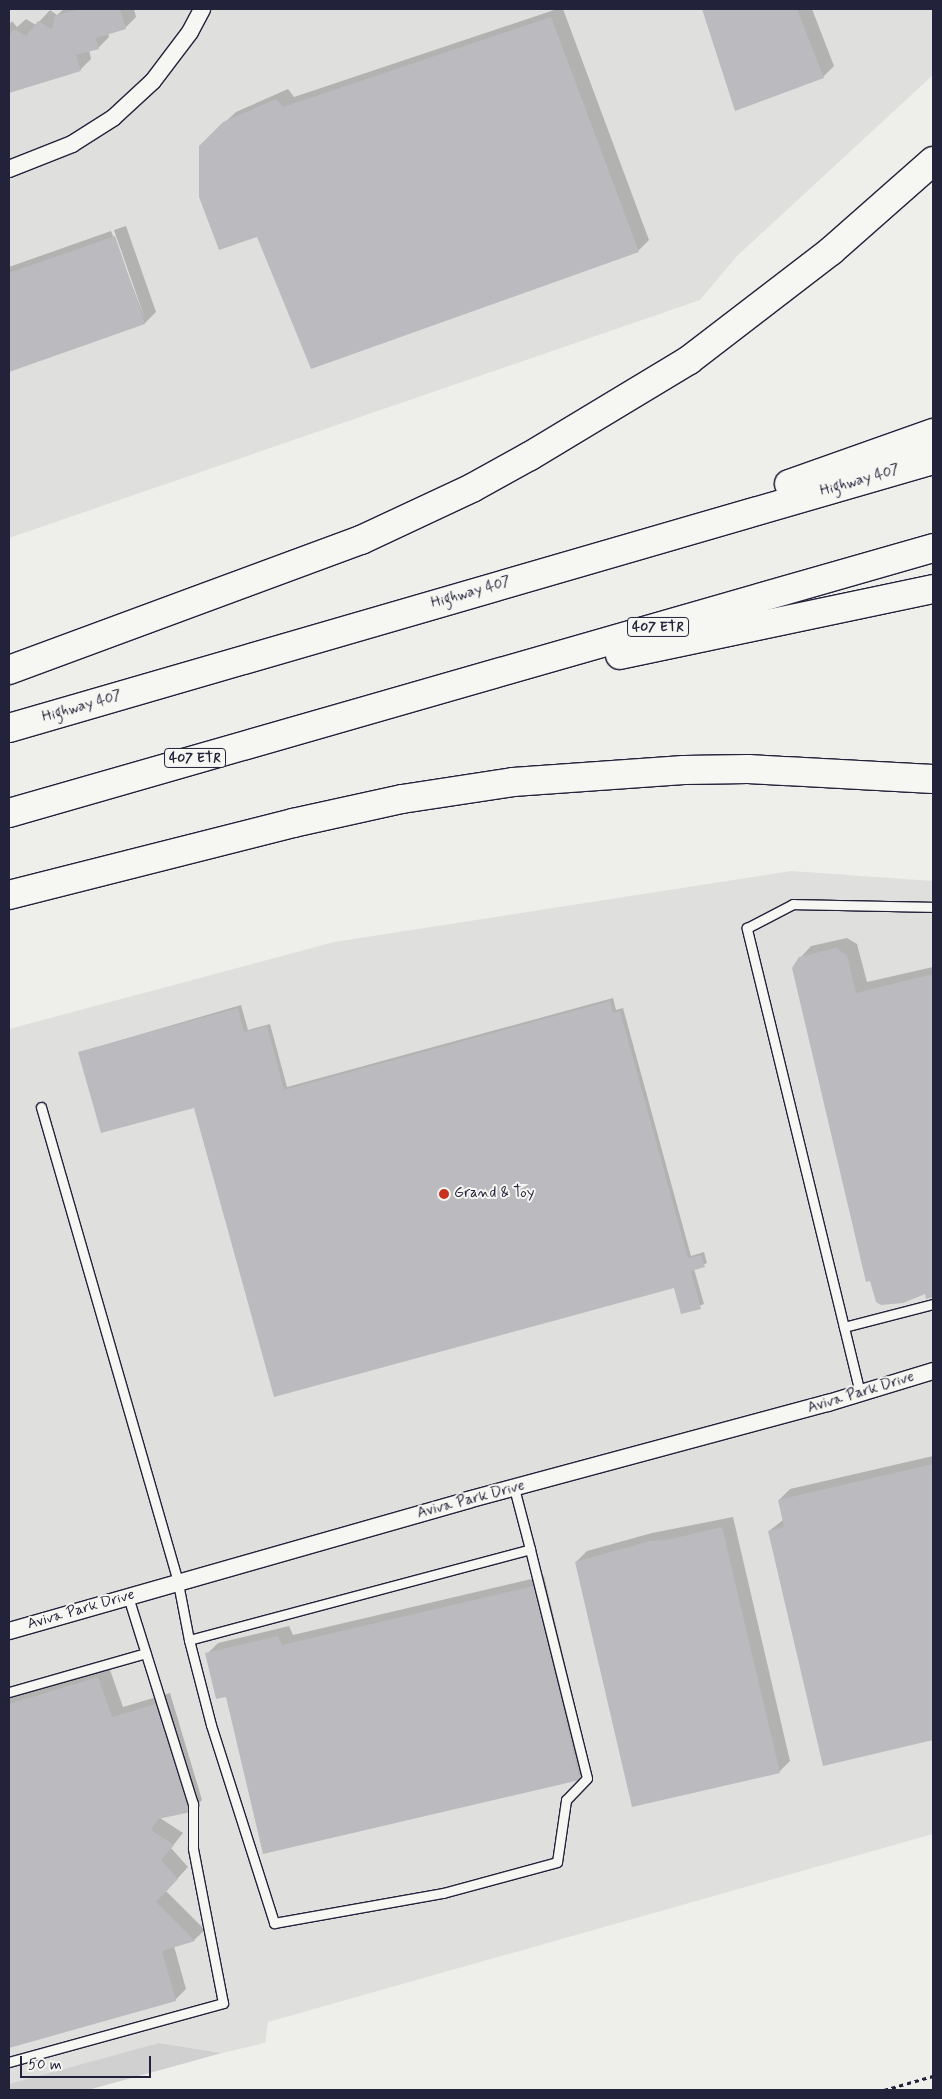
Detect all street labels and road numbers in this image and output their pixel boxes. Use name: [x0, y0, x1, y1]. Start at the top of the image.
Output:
street label: Highway 407: [818, 461, 902, 501]
street label: Highway 407: [429, 573, 513, 613]
road number: 407 ETR: [627, 616, 689, 638]
street label: Highway 407: [40, 687, 124, 727]
road number: 407 ETR: [164, 746, 226, 770]
street label: Aviva Park Drive: [807, 1369, 915, 1417]
street label: Aviva Park Drive: [417, 1477, 525, 1523]
street label: Aviva Park Drive: [27, 1587, 135, 1633]

